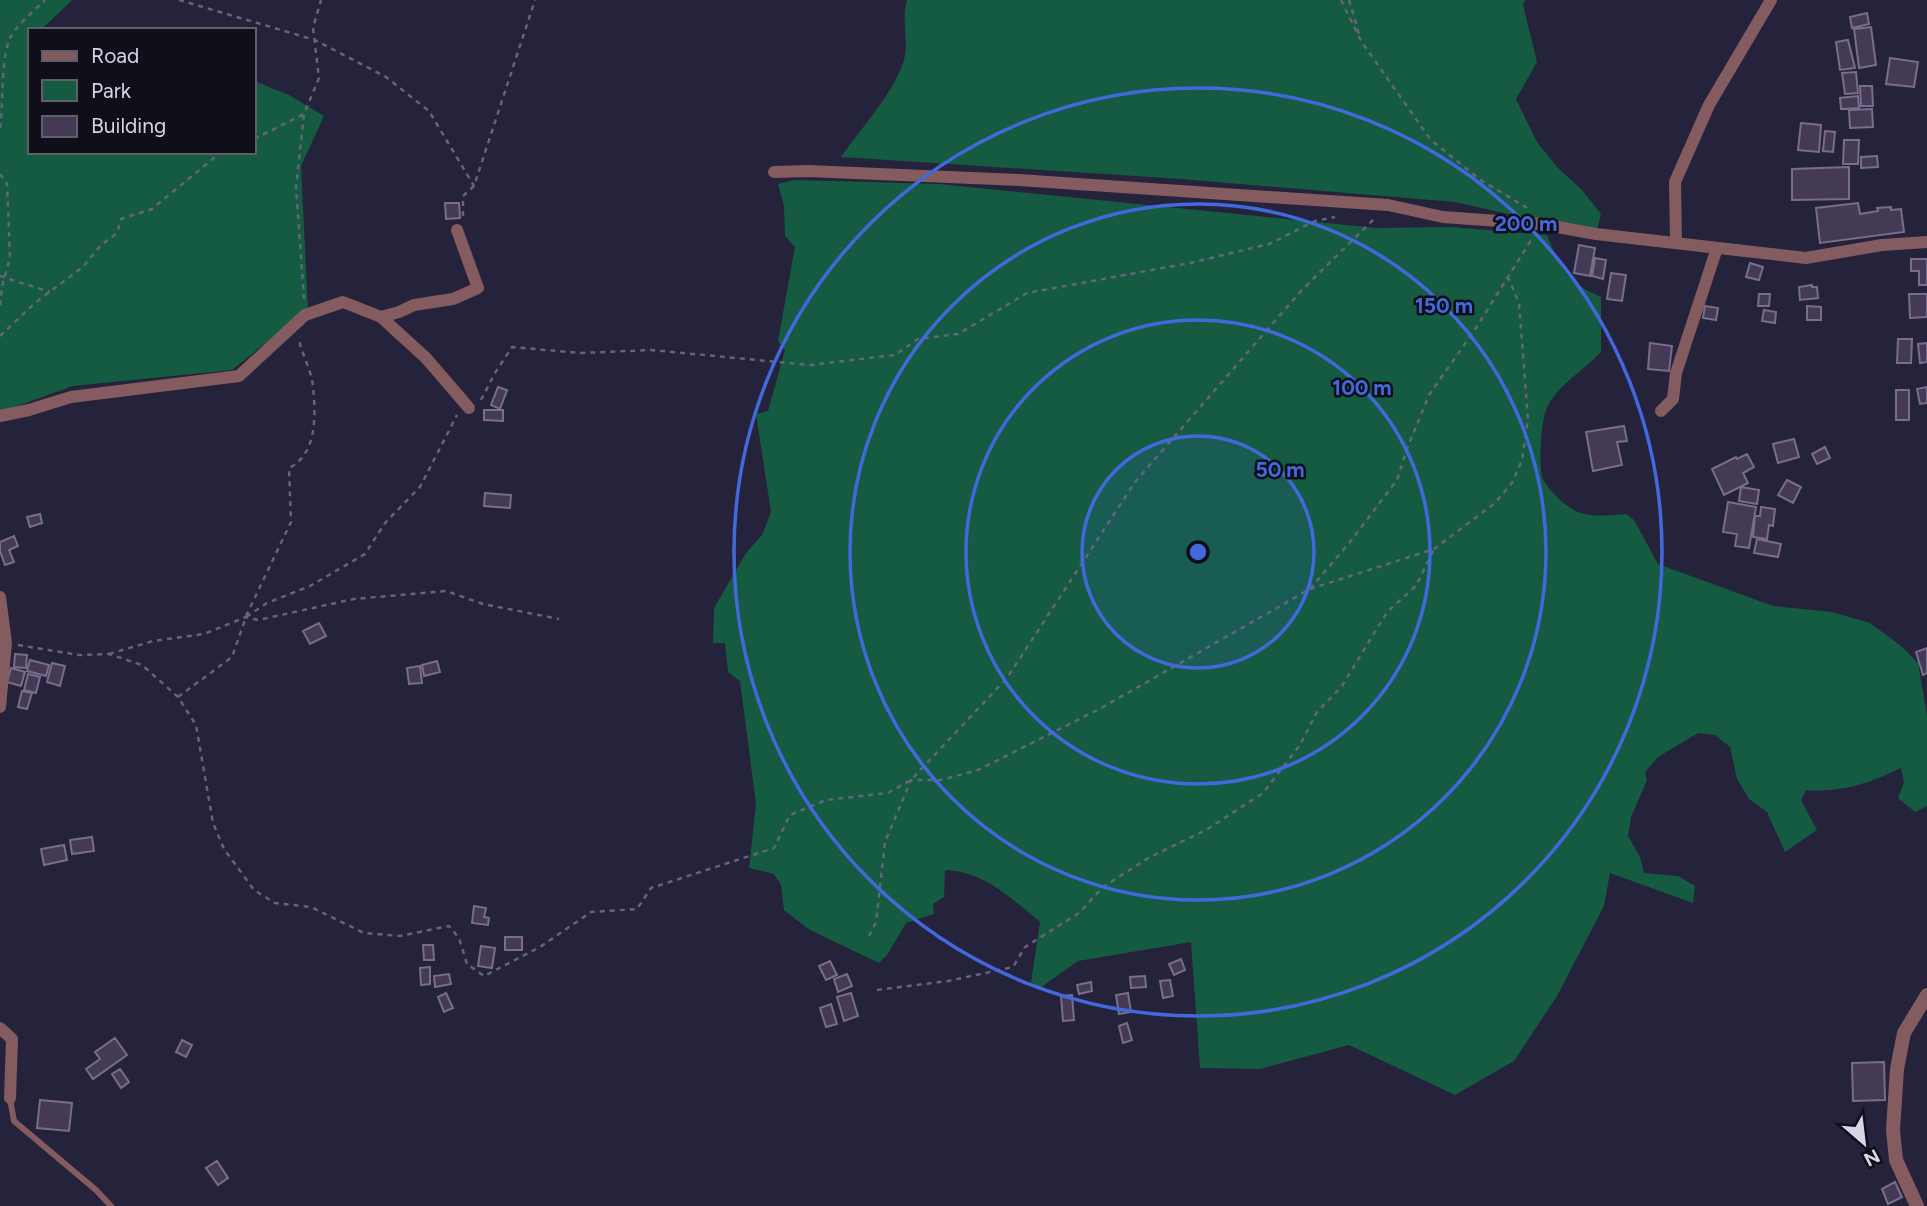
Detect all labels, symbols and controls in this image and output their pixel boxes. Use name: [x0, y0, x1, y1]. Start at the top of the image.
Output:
legend: [28, 28, 256, 154]
text: Road: [91, 43, 139, 68]
text: Park: [91, 78, 132, 103]
text: Building: [91, 113, 166, 138]
text: 200 m: [1495, 211, 1557, 236]
text: 150 m: [1415, 293, 1473, 318]
text: 100 m: [1332, 375, 1392, 400]
text: 50 m: [1255, 457, 1305, 482]
centre of rings: [1186, 540, 1210, 564]
north arrow: [1829, 1108, 1899, 1178]
text: N: [1860, 1144, 1884, 1171]

